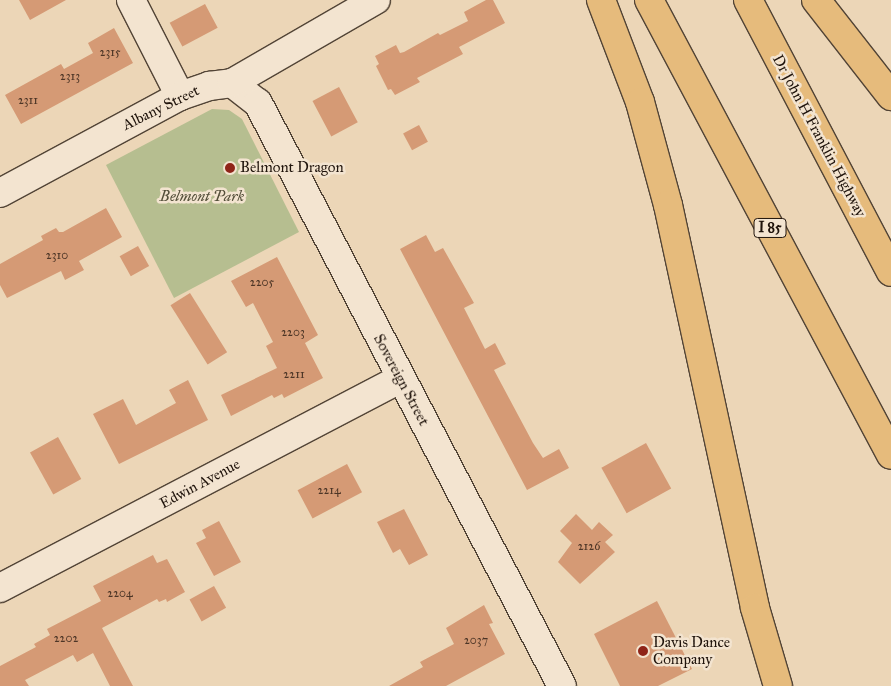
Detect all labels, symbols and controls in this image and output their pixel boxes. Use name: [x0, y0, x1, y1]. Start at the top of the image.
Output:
house number: 2315: [100, 46, 120, 60]
street label: Dr John H Franklin Highway: [769, 52, 869, 220]
house number: 2313: [60, 70, 80, 84]
street label: Albany Street: [120, 82, 202, 134]
house number: 2311: [18, 94, 38, 108]
place label: Belmont Dragon: [240, 159, 344, 177]
marker: Belmont Dragon: [224, 162, 236, 174]
park label: Belmont Park: [160, 188, 244, 206]
road number: I 85: [752, 217, 788, 240]
house number: 2310: [46, 249, 68, 263]
house number: 2205: [250, 276, 274, 290]
house number: 2203: [281, 326, 305, 340]
street label: Sovereign Street: [369, 331, 433, 429]
house number: 2211: [283, 368, 305, 382]
street label: Edwin Avenue: [157, 455, 243, 513]
house number: 2214: [317, 484, 341, 498]
house number: 2126: [578, 540, 600, 554]
house number: 2204: [107, 587, 133, 601]
house number: 2202: [54, 632, 78, 646]
place label: Davis Dance Company: [653, 633, 730, 668]
house number: 2037: [464, 634, 488, 648]
marker: Davis Dance Company: [637, 645, 649, 657]

